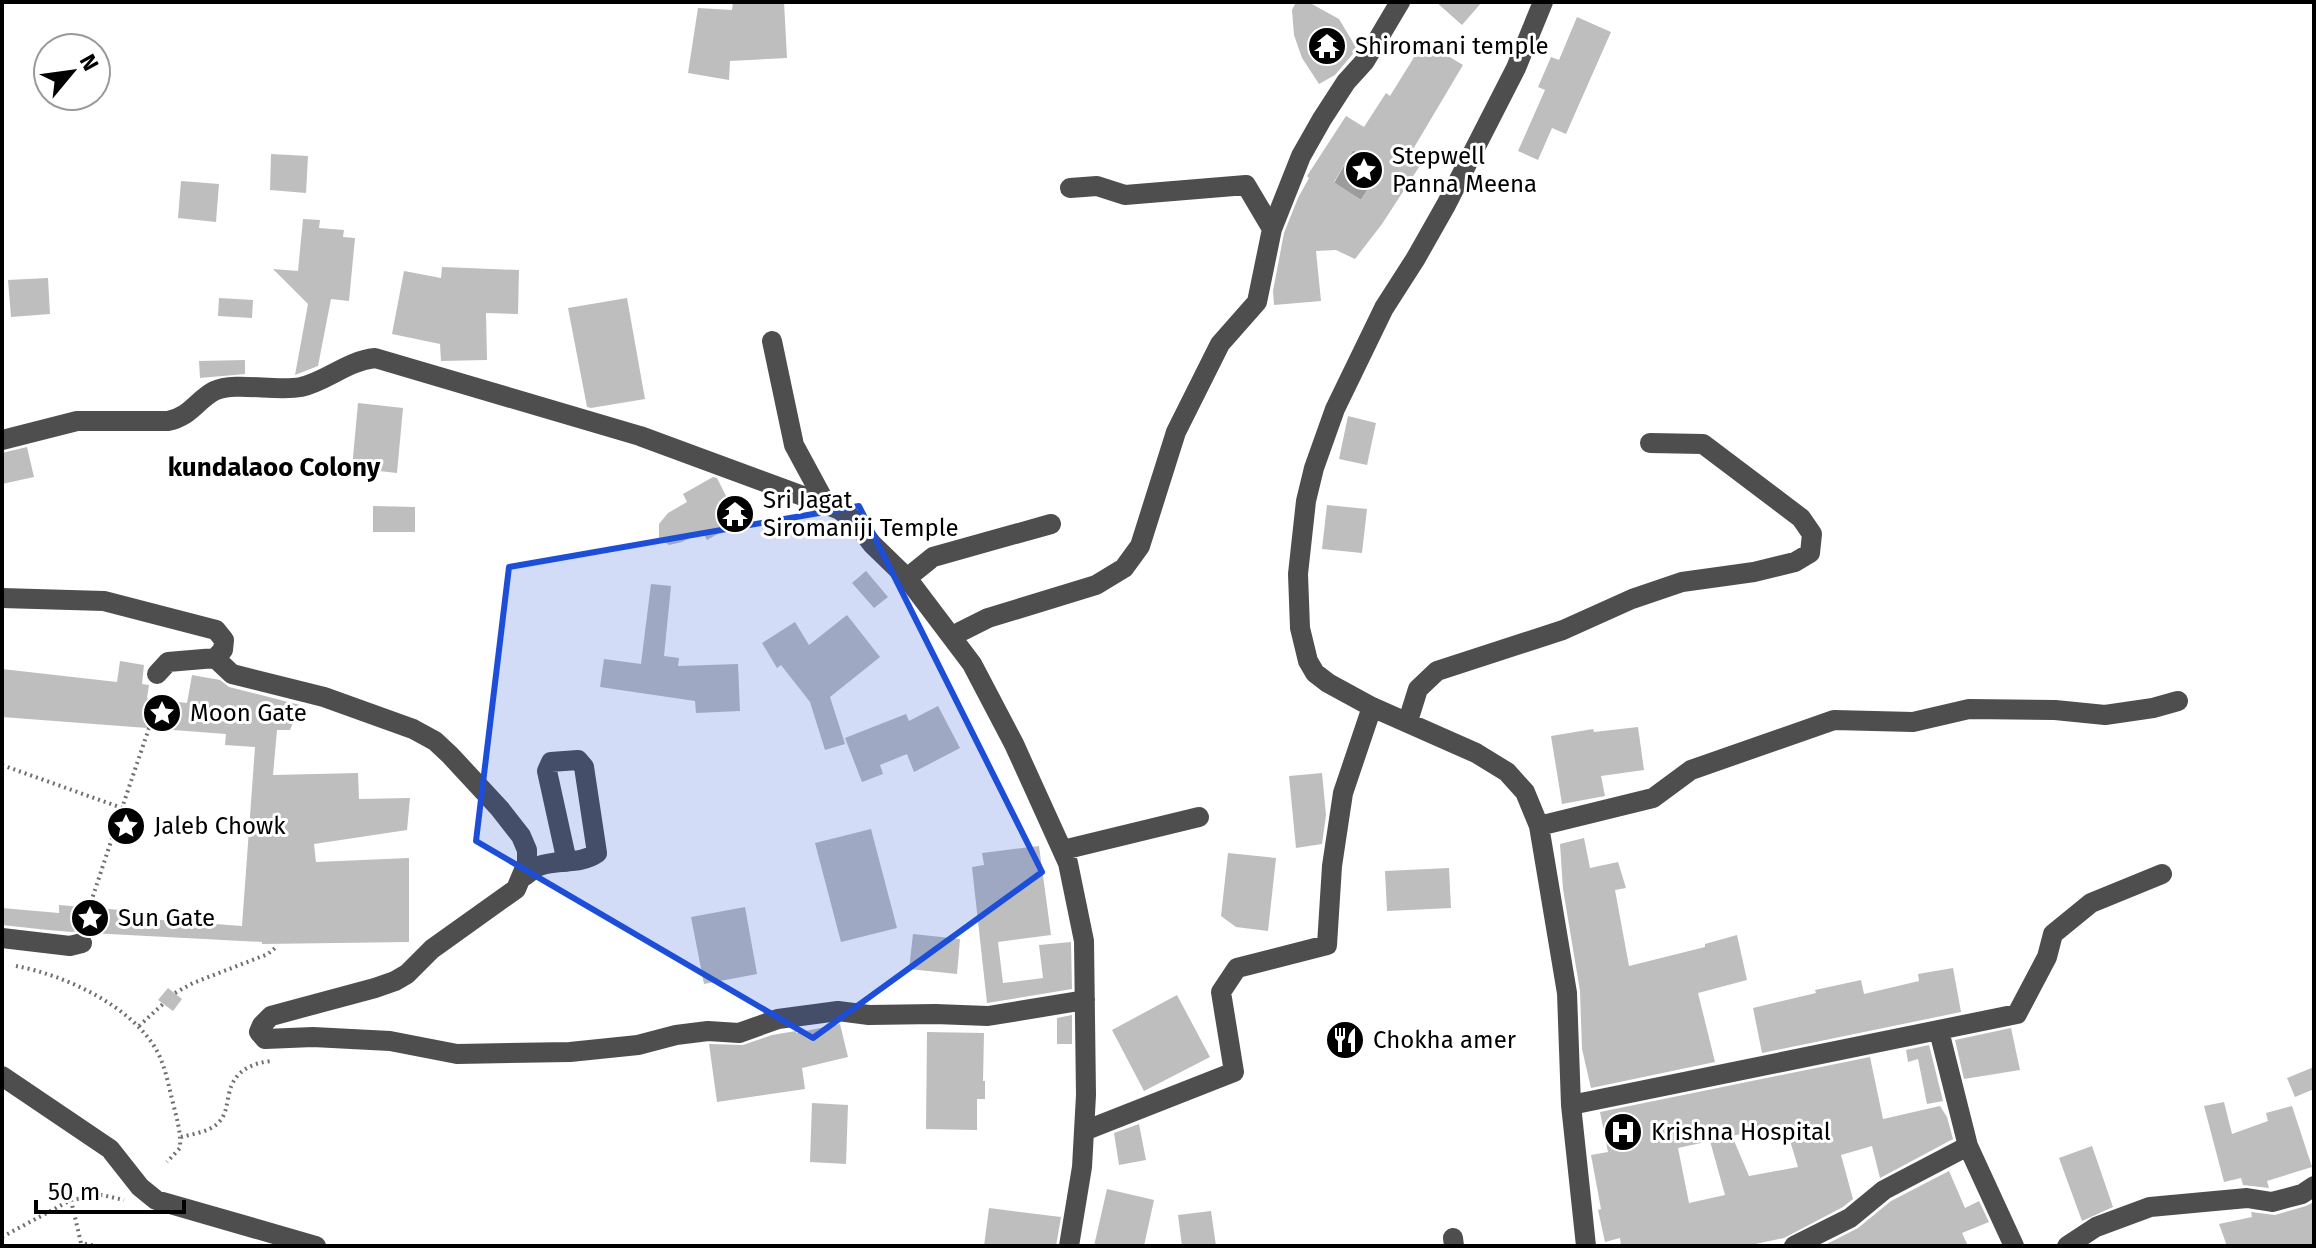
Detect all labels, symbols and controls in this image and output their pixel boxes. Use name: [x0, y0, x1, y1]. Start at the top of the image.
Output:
temple icon: Shiromani temple: [1306, 25, 1348, 67]
north arrow: [32, 32, 112, 112]
place label: Shiromani temple: [1355, 32, 1549, 60]
text: N: [74, 50, 104, 75]
place label: Stepwell Panna Meena: [1392, 142, 1537, 198]
place icon: Stepwell Panna Meena: [1343, 149, 1385, 191]
district label: kundalaoo Colony: [168, 452, 381, 483]
place label: Sri Jagat Siromaniji Temple: [763, 486, 959, 542]
temple icon: Sri Jagat Siromaniji Temple: [714, 493, 756, 535]
place icon: Moon Gate: [141, 692, 183, 734]
place label: Moon Gate: [190, 699, 307, 727]
place icon: Jaleb Chowk: [105, 805, 147, 847]
place label: Jaleb Chowk: [154, 812, 286, 840]
place icon: Sun Gate: [69, 897, 111, 939]
place label: Sun Gate: [118, 904, 215, 932]
restaurant icon: Chokha amer: [1324, 1019, 1366, 1061]
place label: Chokha amer: [1373, 1026, 1517, 1054]
hospital icon: Krishna Hospital: [1602, 1111, 1644, 1153]
place label: Krishna Hospital: [1651, 1118, 1831, 1146]
scale bar: [36, 1164, 184, 1214]
text: 50 m: [48, 1178, 100, 1206]

